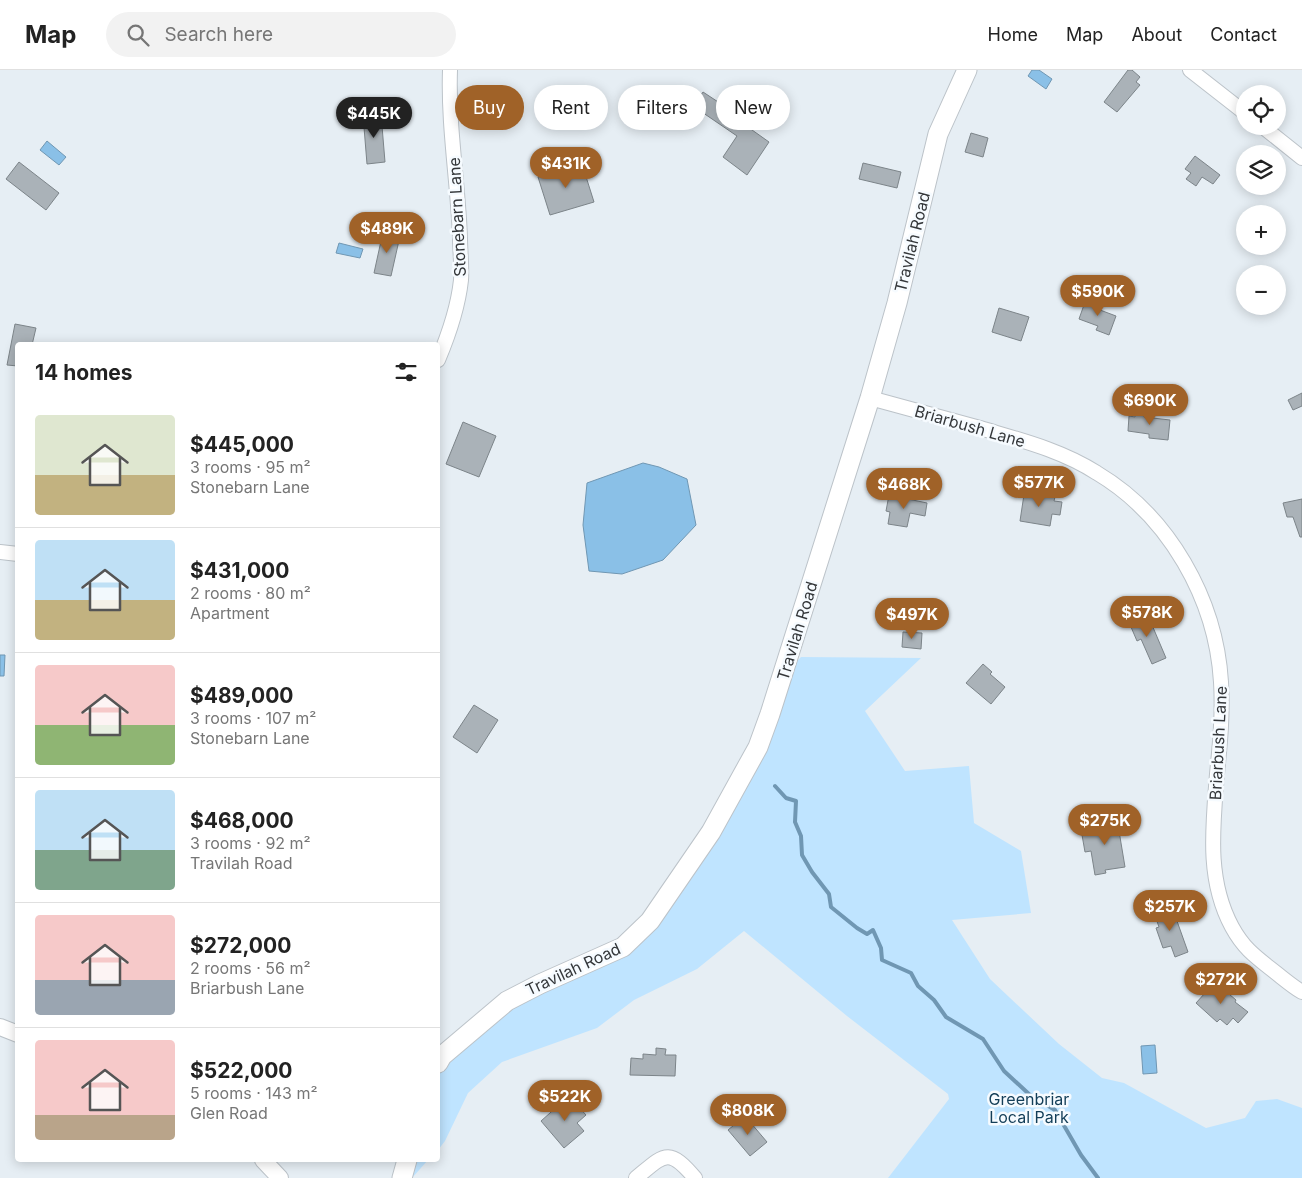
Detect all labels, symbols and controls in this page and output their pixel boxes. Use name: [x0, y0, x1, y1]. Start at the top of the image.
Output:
search box: [106, 12, 456, 57]
text: Map: [25, 20, 76, 49]
icon: search: [124, 21, 152, 49]
text: Search here: [164, 23, 273, 46]
text: Home: [988, 24, 1038, 45]
text: Map: [1066, 24, 1103, 45]
text: About: [1131, 24, 1182, 45]
text: Contact: [1210, 24, 1277, 45]
chip: Buy: [455, 85, 524, 130]
chip: Rent: [534, 85, 608, 130]
chip: Filters: [618, 85, 706, 130]
chip: New: [716, 85, 790, 130]
map controls: [1236, 85, 1286, 315]
button: locate: [1236, 85, 1286, 135]
pin: $445K: [339, 97, 409, 139]
text: $445K: [347, 103, 401, 123]
button: layers: [1236, 145, 1286, 195]
pin: $431K: [531, 146, 601, 189]
text: $431K: [541, 153, 591, 173]
street label: Stonebarn Lane: [444, 157, 470, 277]
street label: Travilah Road: [890, 190, 934, 294]
button: +: [1236, 205, 1286, 255]
pin: $489K: [352, 212, 422, 254]
text: $489K: [360, 218, 414, 238]
button: −: [1236, 265, 1286, 315]
pin: $590K: [1063, 274, 1133, 317]
text: $590K: [1071, 281, 1125, 301]
icon: filters: [392, 358, 420, 386]
text: 14 homes: [35, 360, 133, 385]
pin: $690K: [1115, 384, 1185, 426]
text: $690K: [1123, 390, 1177, 410]
street label: Briarbush Lane: [912, 401, 1028, 451]
text: $445,000: [190, 432, 294, 457]
icon: home: [75, 435, 135, 495]
text: 3 rooms · 95 m²: [190, 457, 311, 477]
pin: $577K: [1004, 466, 1074, 508]
pin: $468K: [869, 468, 939, 510]
text: $577K: [1013, 472, 1065, 492]
text: $468K: [877, 474, 931, 494]
text: Stonebarn Lane: [190, 477, 310, 497]
text: $431,000: [190, 558, 289, 583]
icon: home: [75, 560, 135, 620]
street label: Travilah Road: [772, 579, 822, 683]
text: 2 rooms · 80 m²: [190, 583, 311, 603]
pin: $578K: [1112, 596, 1182, 638]
pin: $497K: [877, 598, 947, 640]
text: $578K: [1121, 602, 1173, 622]
text: Apartment: [190, 603, 270, 623]
text: $497K: [886, 604, 938, 624]
text: $489,000: [190, 683, 294, 708]
icon: home: [75, 685, 135, 745]
street label: Briarbush Lane: [1205, 685, 1231, 801]
text: 3 rooms · 107 m²: [190, 708, 316, 728]
text: Stonebarn Lane: [190, 728, 310, 748]
pin: $275K: [1070, 804, 1140, 846]
text: $468,000: [190, 808, 294, 833]
icon: home: [75, 810, 135, 870]
text: $275K: [1079, 810, 1131, 830]
text: 3 rooms · 92 m²: [190, 833, 311, 853]
text: Travilah Road: [190, 853, 292, 873]
pin: $257K: [1135, 890, 1205, 932]
text: $257K: [1144, 896, 1196, 916]
text: $272,000: [190, 933, 291, 958]
icon: home: [75, 935, 135, 995]
street label: Travilah Road: [522, 938, 624, 1000]
text: 2 rooms · 56 m²: [190, 958, 311, 978]
pin: $272K: [1186, 962, 1256, 1005]
text: $272K: [1195, 969, 1247, 989]
text: Briarbush Lane: [190, 978, 304, 998]
text: $522,000: [190, 1058, 293, 1083]
icon: home: [75, 1060, 135, 1120]
pin: $522K: [530, 1080, 600, 1122]
text: 5 rooms · 143 m²: [190, 1083, 318, 1103]
text: $522K: [539, 1086, 591, 1106]
park label: Greenbriar Local Park: [989, 1089, 1069, 1127]
pin: $808K: [713, 1094, 783, 1136]
text: $808K: [721, 1100, 775, 1120]
text: Glen Road: [190, 1103, 268, 1123]

